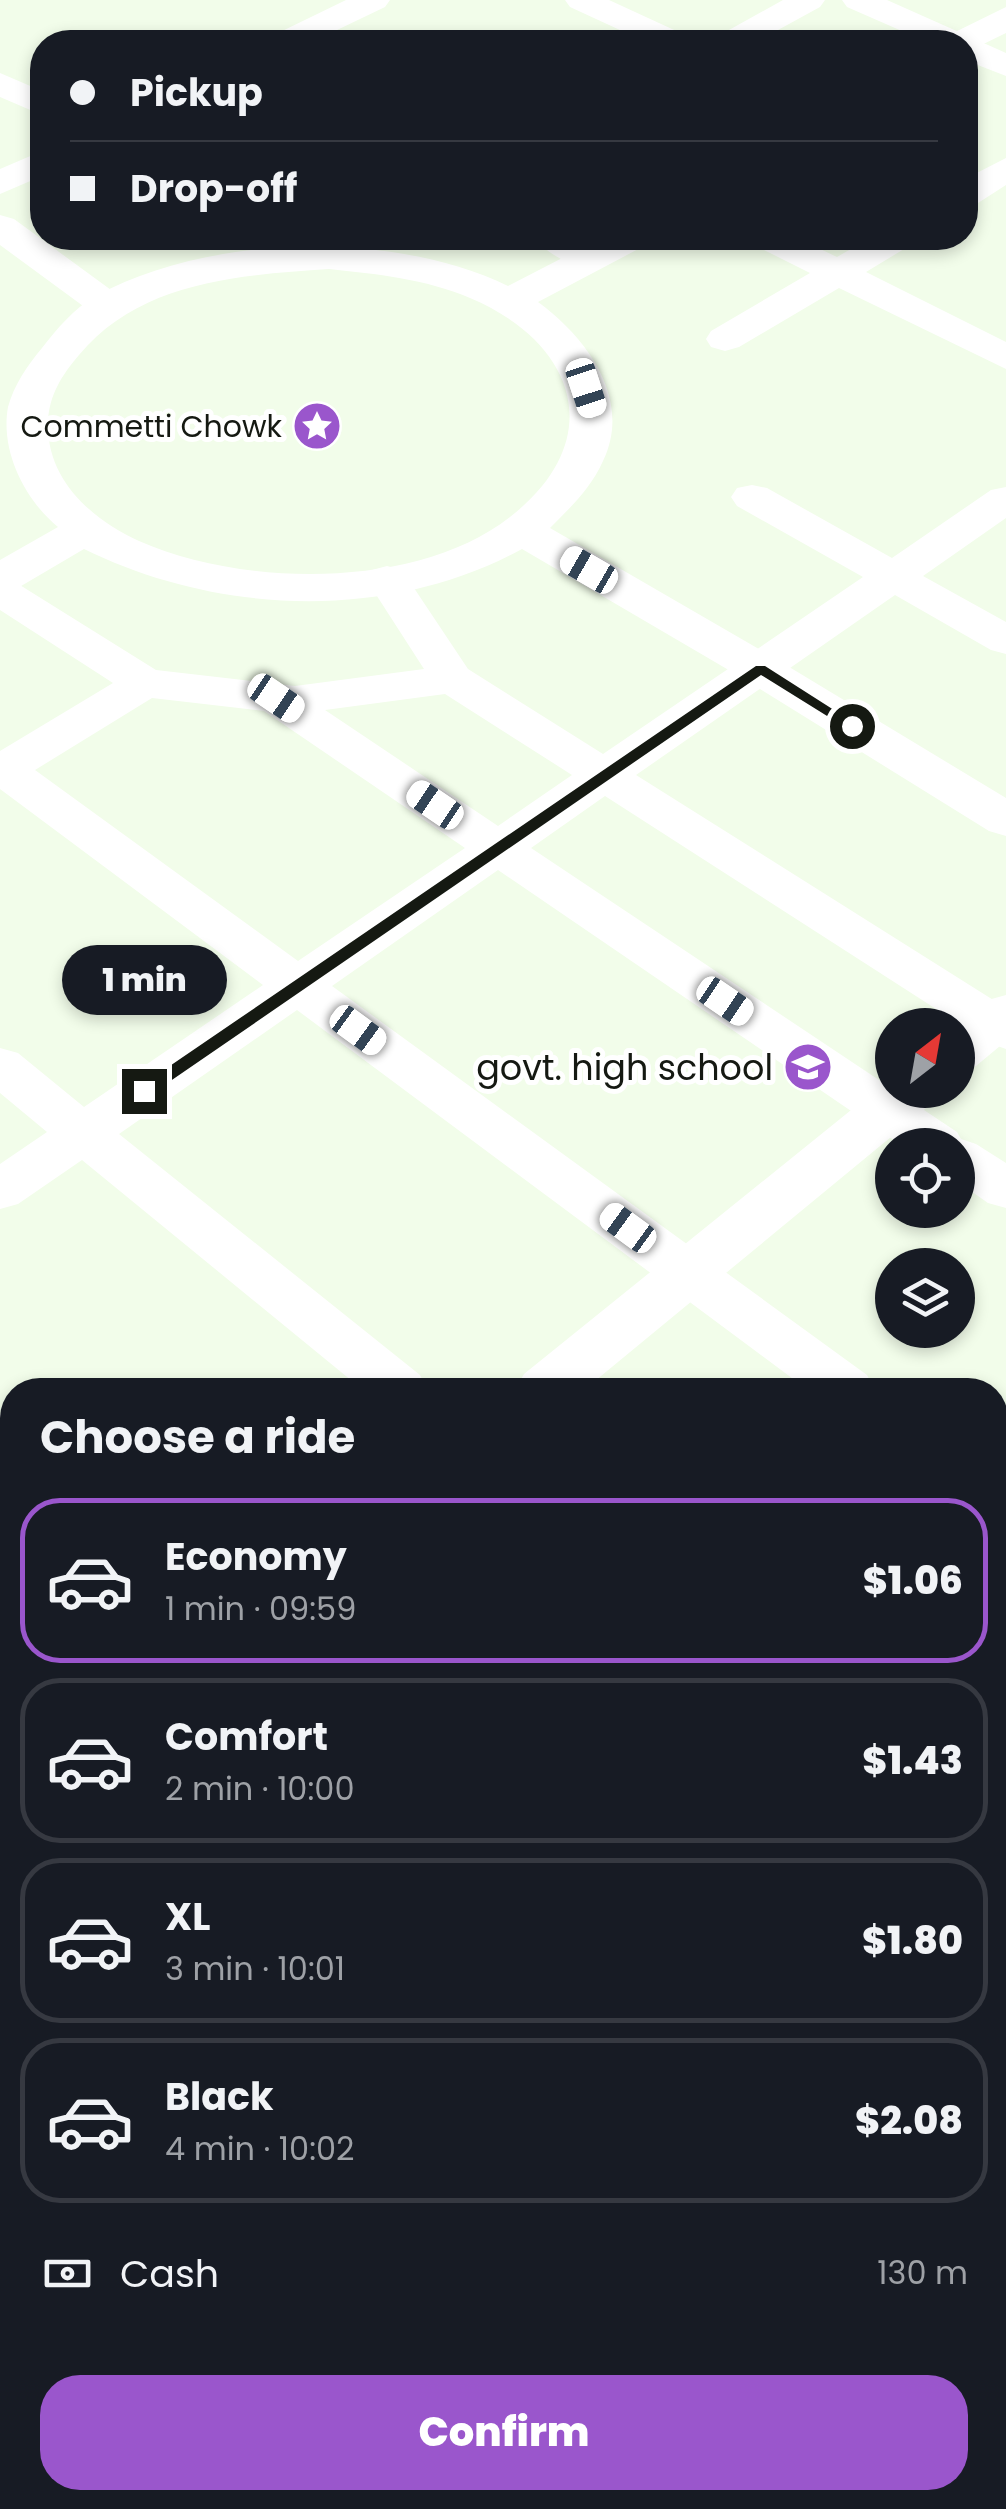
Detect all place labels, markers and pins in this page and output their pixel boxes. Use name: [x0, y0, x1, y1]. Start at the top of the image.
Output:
place icon: Commetti Chowk: [291, 400, 343, 452]
place label: Commetti Chowk: [20, 405, 283, 448]
school or university icon: govt. high school: [782, 1041, 834, 1093]
place label: govt. high school: [476, 1043, 773, 1092]

